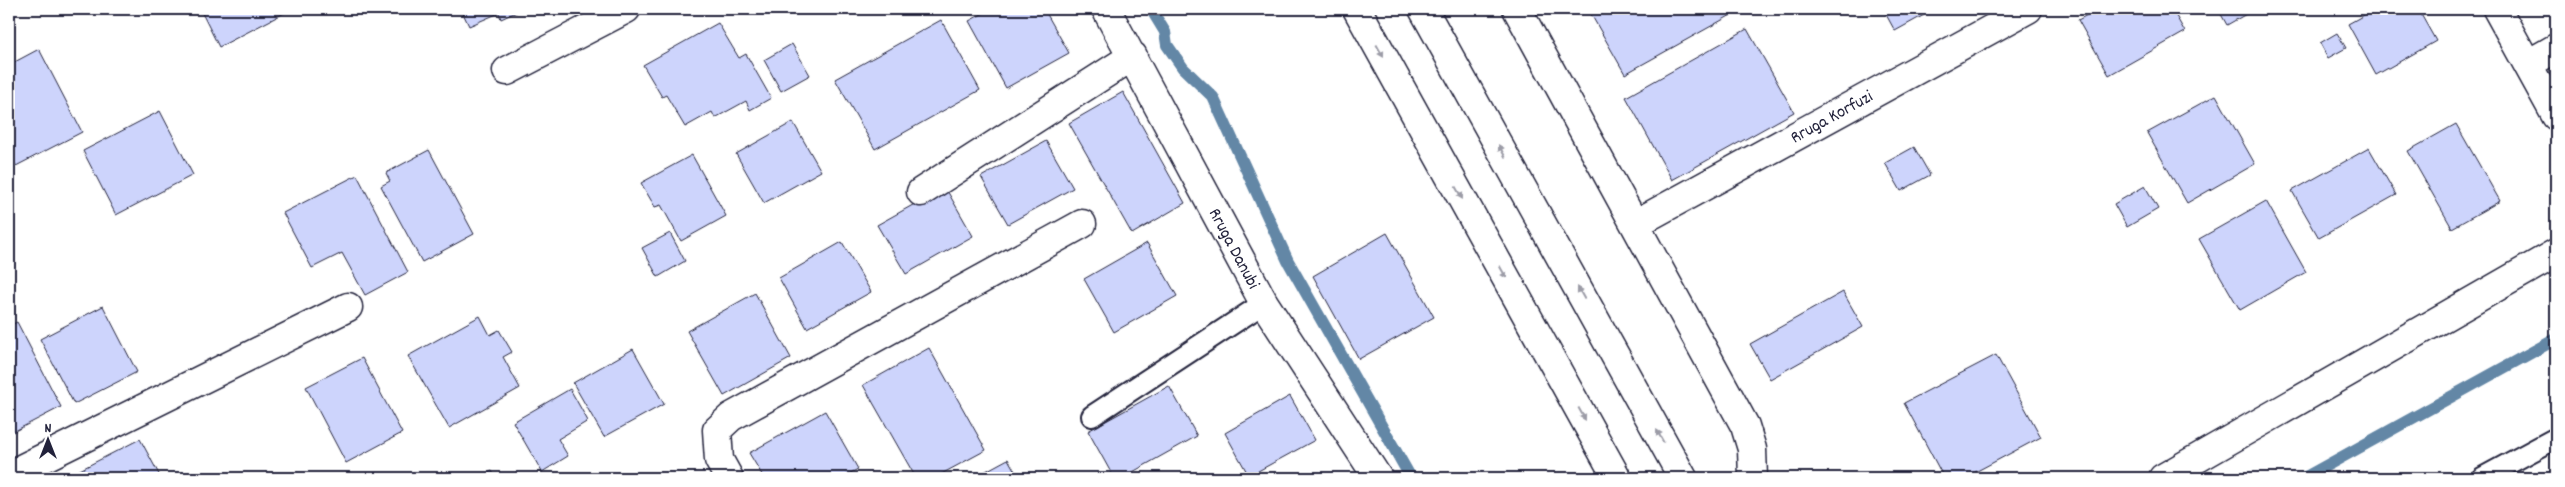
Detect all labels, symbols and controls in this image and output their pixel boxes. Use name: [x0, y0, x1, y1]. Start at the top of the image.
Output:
one-way arrow: [1376, 45, 1385, 58]
street label: Rruga Korfuzi: [1786, 85, 1878, 151]
one-way arrow: [1498, 144, 1506, 159]
one-way arrow: [1455, 186, 1463, 201]
street label: Rruga Danubi: [1201, 204, 1265, 294]
one-way arrow: [1499, 265, 1507, 279]
one-way arrow: [1577, 286, 1585, 301]
one-way arrow: [1577, 407, 1586, 421]
north arrow: [22, 414, 72, 464]
text: N: [45, 419, 52, 439]
one-way arrow: [1655, 429, 1664, 442]

